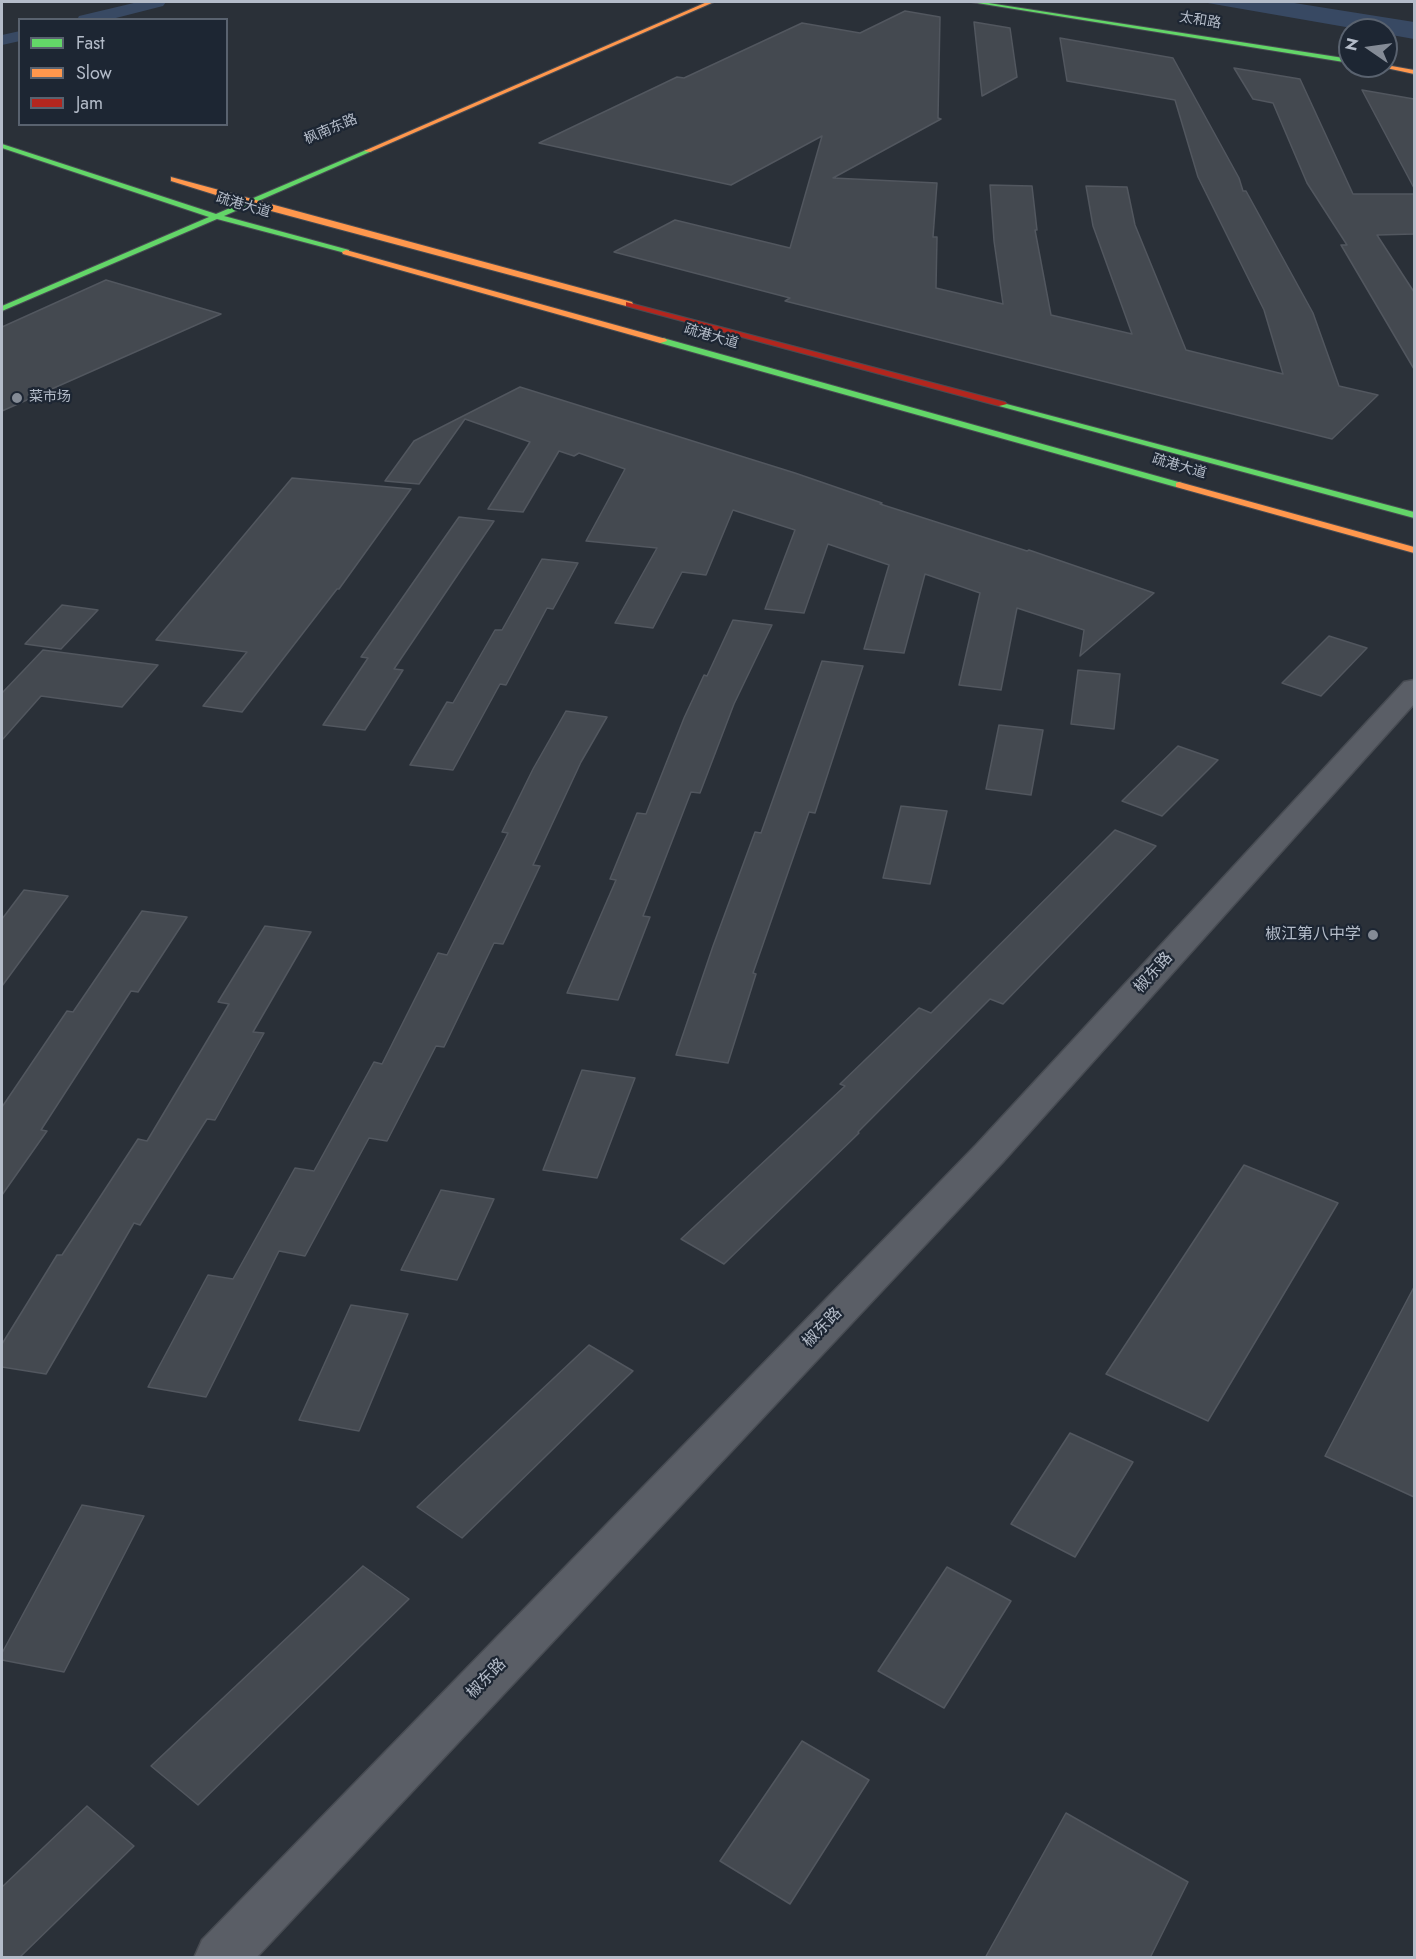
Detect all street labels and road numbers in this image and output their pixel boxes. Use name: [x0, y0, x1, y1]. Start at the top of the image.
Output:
street label: 太和路: [1178, 9, 1222, 33]
street label: 枫南东路: [302, 111, 360, 149]
street label: 疏港大道: [214, 190, 272, 222]
street label: 疏港大道: [682, 321, 740, 353]
street label: 疏港大道: [1150, 451, 1208, 483]
street label: 椒东路: [1131, 949, 1177, 997]
street label: 椒东路: [799, 1304, 847, 1352]
street label: 椒东路: [463, 1655, 511, 1703]

